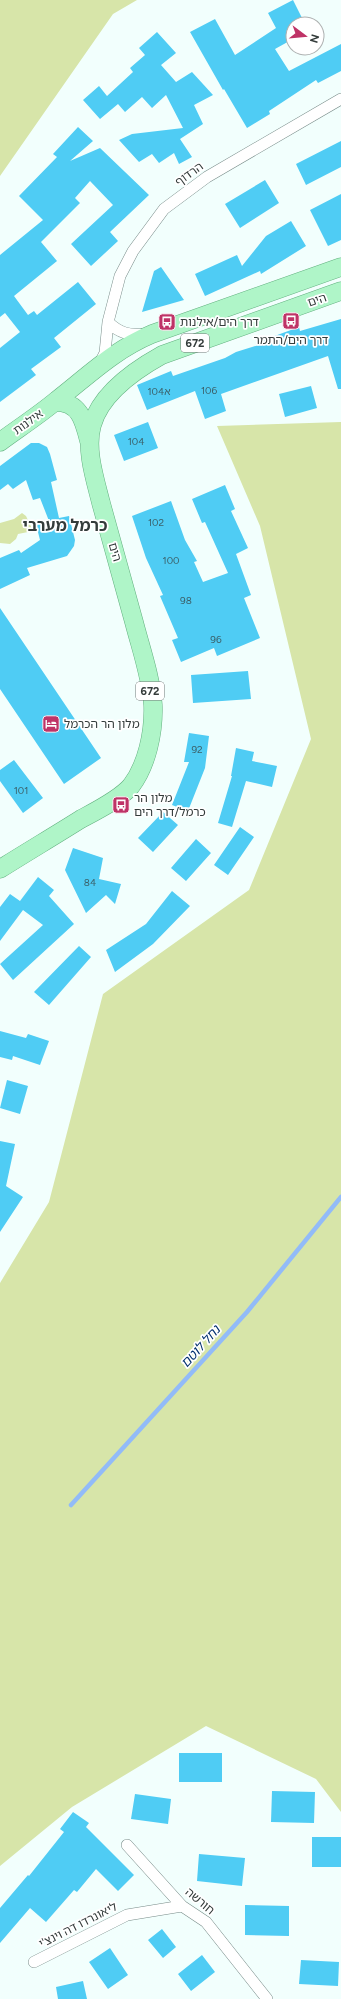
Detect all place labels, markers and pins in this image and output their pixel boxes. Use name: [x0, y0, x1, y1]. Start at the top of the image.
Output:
bus stop icon: דרך הים/התמר: [281, 311, 301, 331]
bus stop icon: דרך הים/אילנות: [157, 312, 177, 332]
place label: דרך הים/אילנות: [180, 315, 259, 329]
place label: דרך הים/התמר: [254, 333, 329, 347]
hotel icon: מלון הר הכרמל: [41, 714, 61, 734]
place label: מלון הר הכרמל: [64, 717, 140, 731]
place label: מלון הר כרמל/דרך הים: [134, 791, 206, 819]
bus stop icon: מלון הר כרמל/דרך הים: [111, 795, 131, 815]

